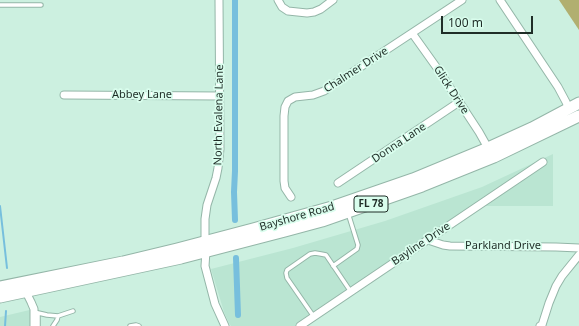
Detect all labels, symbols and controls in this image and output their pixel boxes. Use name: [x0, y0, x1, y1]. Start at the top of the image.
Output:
scale bar: [443, 8, 535, 34]
text: 100 m: [448, 14, 483, 31]
street label: Chalmer Drive: [321, 44, 391, 96]
street label: Glick Drive: [431, 63, 471, 117]
street label: North Evalena Lane: [212, 64, 226, 166]
street label: Abbey Lane: [112, 88, 172, 102]
street label: Donna Lane: [370, 120, 428, 166]
road number: FL 78: [354, 196, 388, 212]
street label: Bayshore Road: [258, 200, 336, 234]
street label: Bayline Drive: [389, 220, 453, 268]
street label: Parkland Drive: [465, 239, 541, 253]

